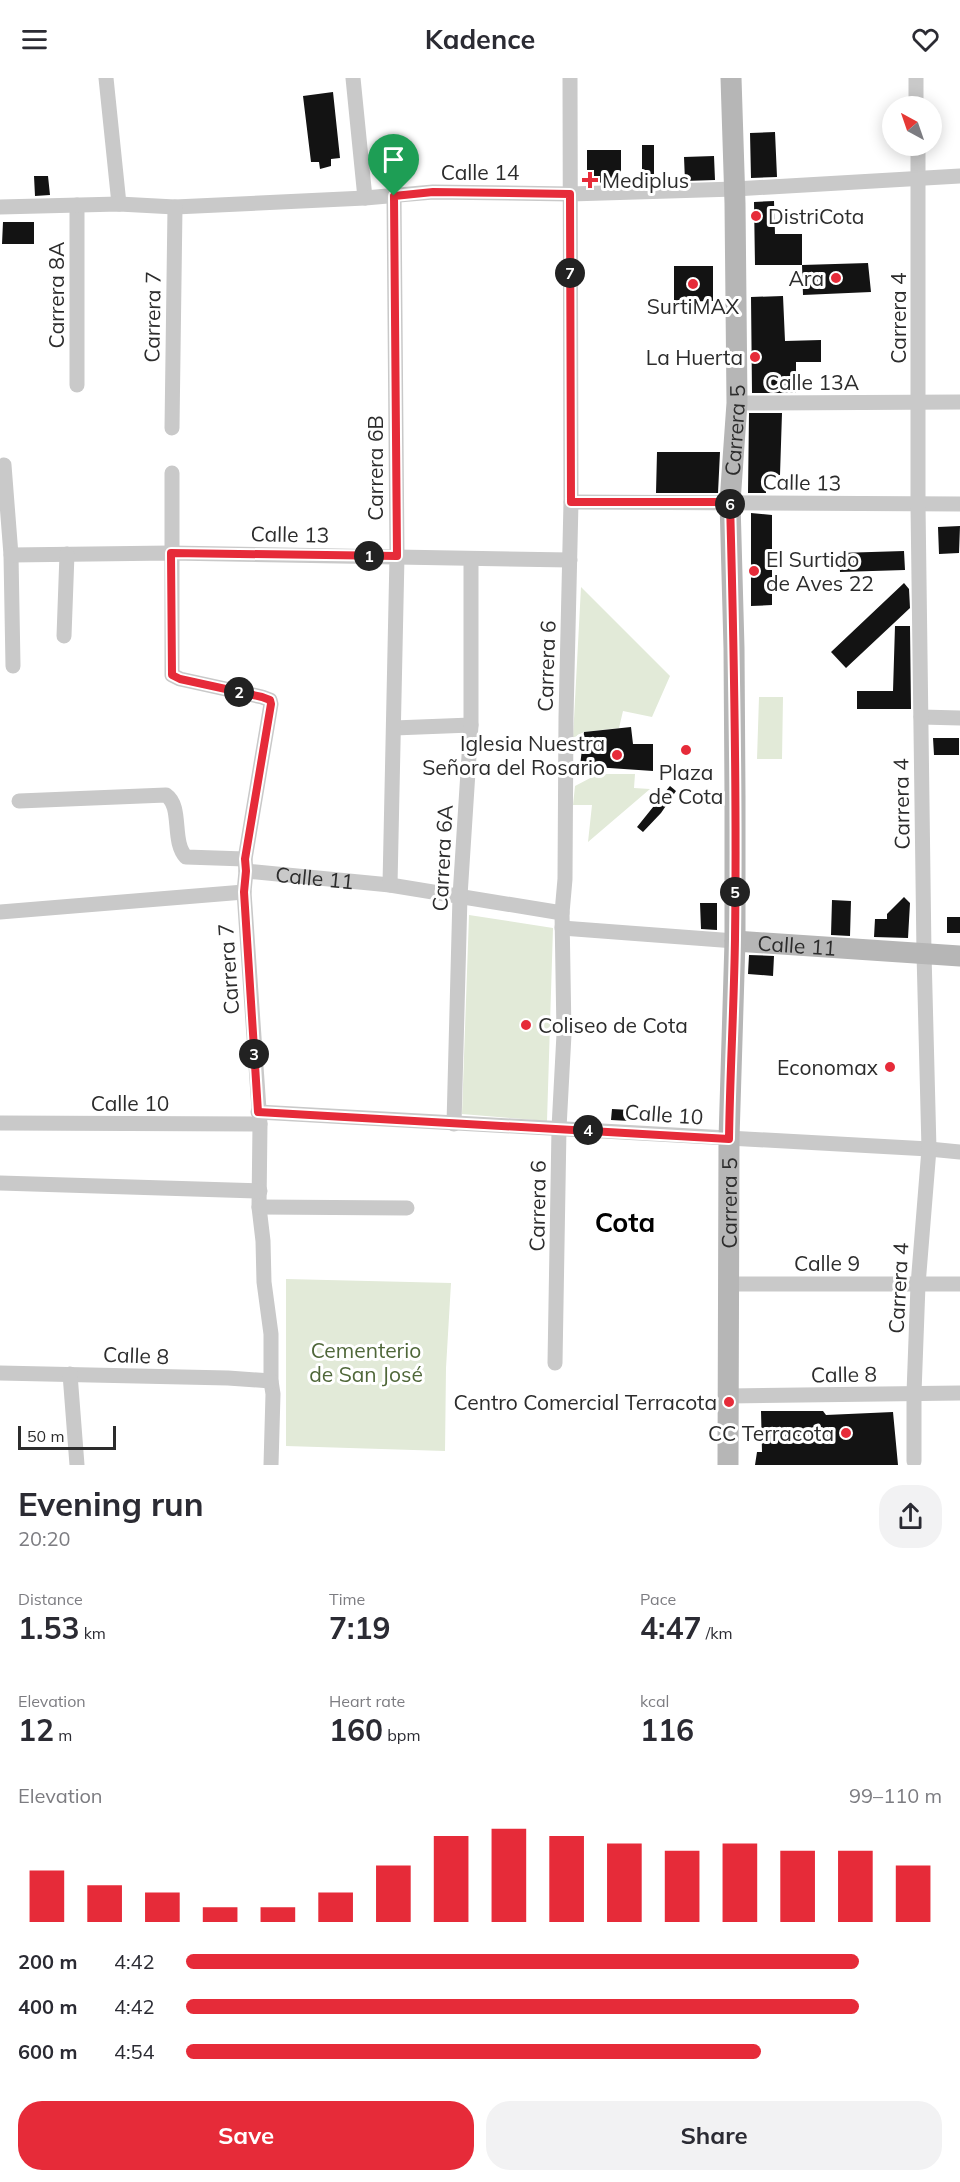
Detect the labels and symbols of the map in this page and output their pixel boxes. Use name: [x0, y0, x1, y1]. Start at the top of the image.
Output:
north arrow: [882, 96, 942, 156]
pin: [368, 134, 419, 196]
street label: Calle 14: [441, 159, 520, 185]
place label: Mediplus: [602, 167, 689, 193]
marker: Mediplus: [583, 173, 597, 187]
place label: DistriCota: [768, 203, 864, 229]
marker: DistriCota: [749, 209, 763, 223]
street label: Carrera 8A: [43, 241, 69, 348]
pin: 7: [555, 258, 585, 288]
place label: Ara: [788, 265, 824, 291]
street label: Carrera 7: [138, 271, 166, 363]
marker: Ara: [829, 271, 843, 285]
street label: Carrera 4: [885, 272, 911, 364]
marker: SurtiMAX: [686, 277, 700, 291]
place label: SurtiMAX: [647, 293, 740, 319]
place label: La Huerta: [646, 344, 743, 370]
marker: La Huerta: [748, 350, 762, 364]
street label: Calle 13A: [765, 369, 860, 395]
street label: Carrera 5: [719, 385, 750, 477]
street label: Carrera 6B: [362, 415, 388, 521]
street label: Calle 13: [762, 468, 842, 496]
pin: 6: [715, 489, 745, 519]
street label: Calle 13: [250, 520, 330, 548]
pin: 1: [354, 541, 384, 571]
place label: El Surtido de Aves 22: [766, 546, 874, 596]
marker: El Surtido de Aves 22: [747, 564, 761, 578]
street label: Carrera 6: [531, 620, 561, 712]
pin: 2: [224, 677, 254, 707]
place label: Iglesia Nuestra Señora del Rosario: [422, 730, 605, 780]
marker: Plaza de Cota: [679, 743, 693, 757]
marker: Iglesia Nuestra Señora del Rosario: [610, 748, 624, 762]
street label: Carrera 4: [887, 758, 915, 850]
place label: Plaza de Cota: [649, 759, 723, 809]
street label: Carrera 6A: [426, 803, 458, 912]
street label: Calle 11: [274, 861, 355, 894]
pin: 5: [720, 877, 750, 907]
street label: Carrera 7: [212, 923, 244, 1015]
street label: Calle 11: [757, 930, 837, 961]
place label: Coliseo de Cota: [538, 1012, 688, 1038]
marker: Coliseo de Cota: [519, 1018, 533, 1032]
pin: 3: [239, 1039, 269, 1069]
place label: Economax: [777, 1054, 878, 1080]
marker: Economax: [883, 1060, 897, 1074]
street label: Calle 10: [91, 1090, 169, 1116]
street label: Calle 10: [624, 1098, 704, 1130]
pin: 4: [573, 1115, 603, 1145]
street label: Carrera 5: [716, 1157, 742, 1249]
street label: Carrera 6: [523, 1160, 551, 1252]
district label: Cota: [595, 1205, 655, 1239]
street label: Carrera 4: [883, 1241, 913, 1334]
street label: Calle 9: [794, 1250, 860, 1276]
park label: Cementerio de San José: [309, 1337, 423, 1387]
street label: Calle 8: [103, 1341, 169, 1369]
street label: Calle 8: [811, 1360, 877, 1388]
place label: Centro Comercial Terracota: [454, 1389, 717, 1415]
marker: Centro Comercial Terracota: [722, 1395, 736, 1409]
place label: CC Terracota: [708, 1420, 834, 1446]
scale bar: [18, 1423, 116, 1450]
marker: CC Terracota: [839, 1426, 853, 1440]

